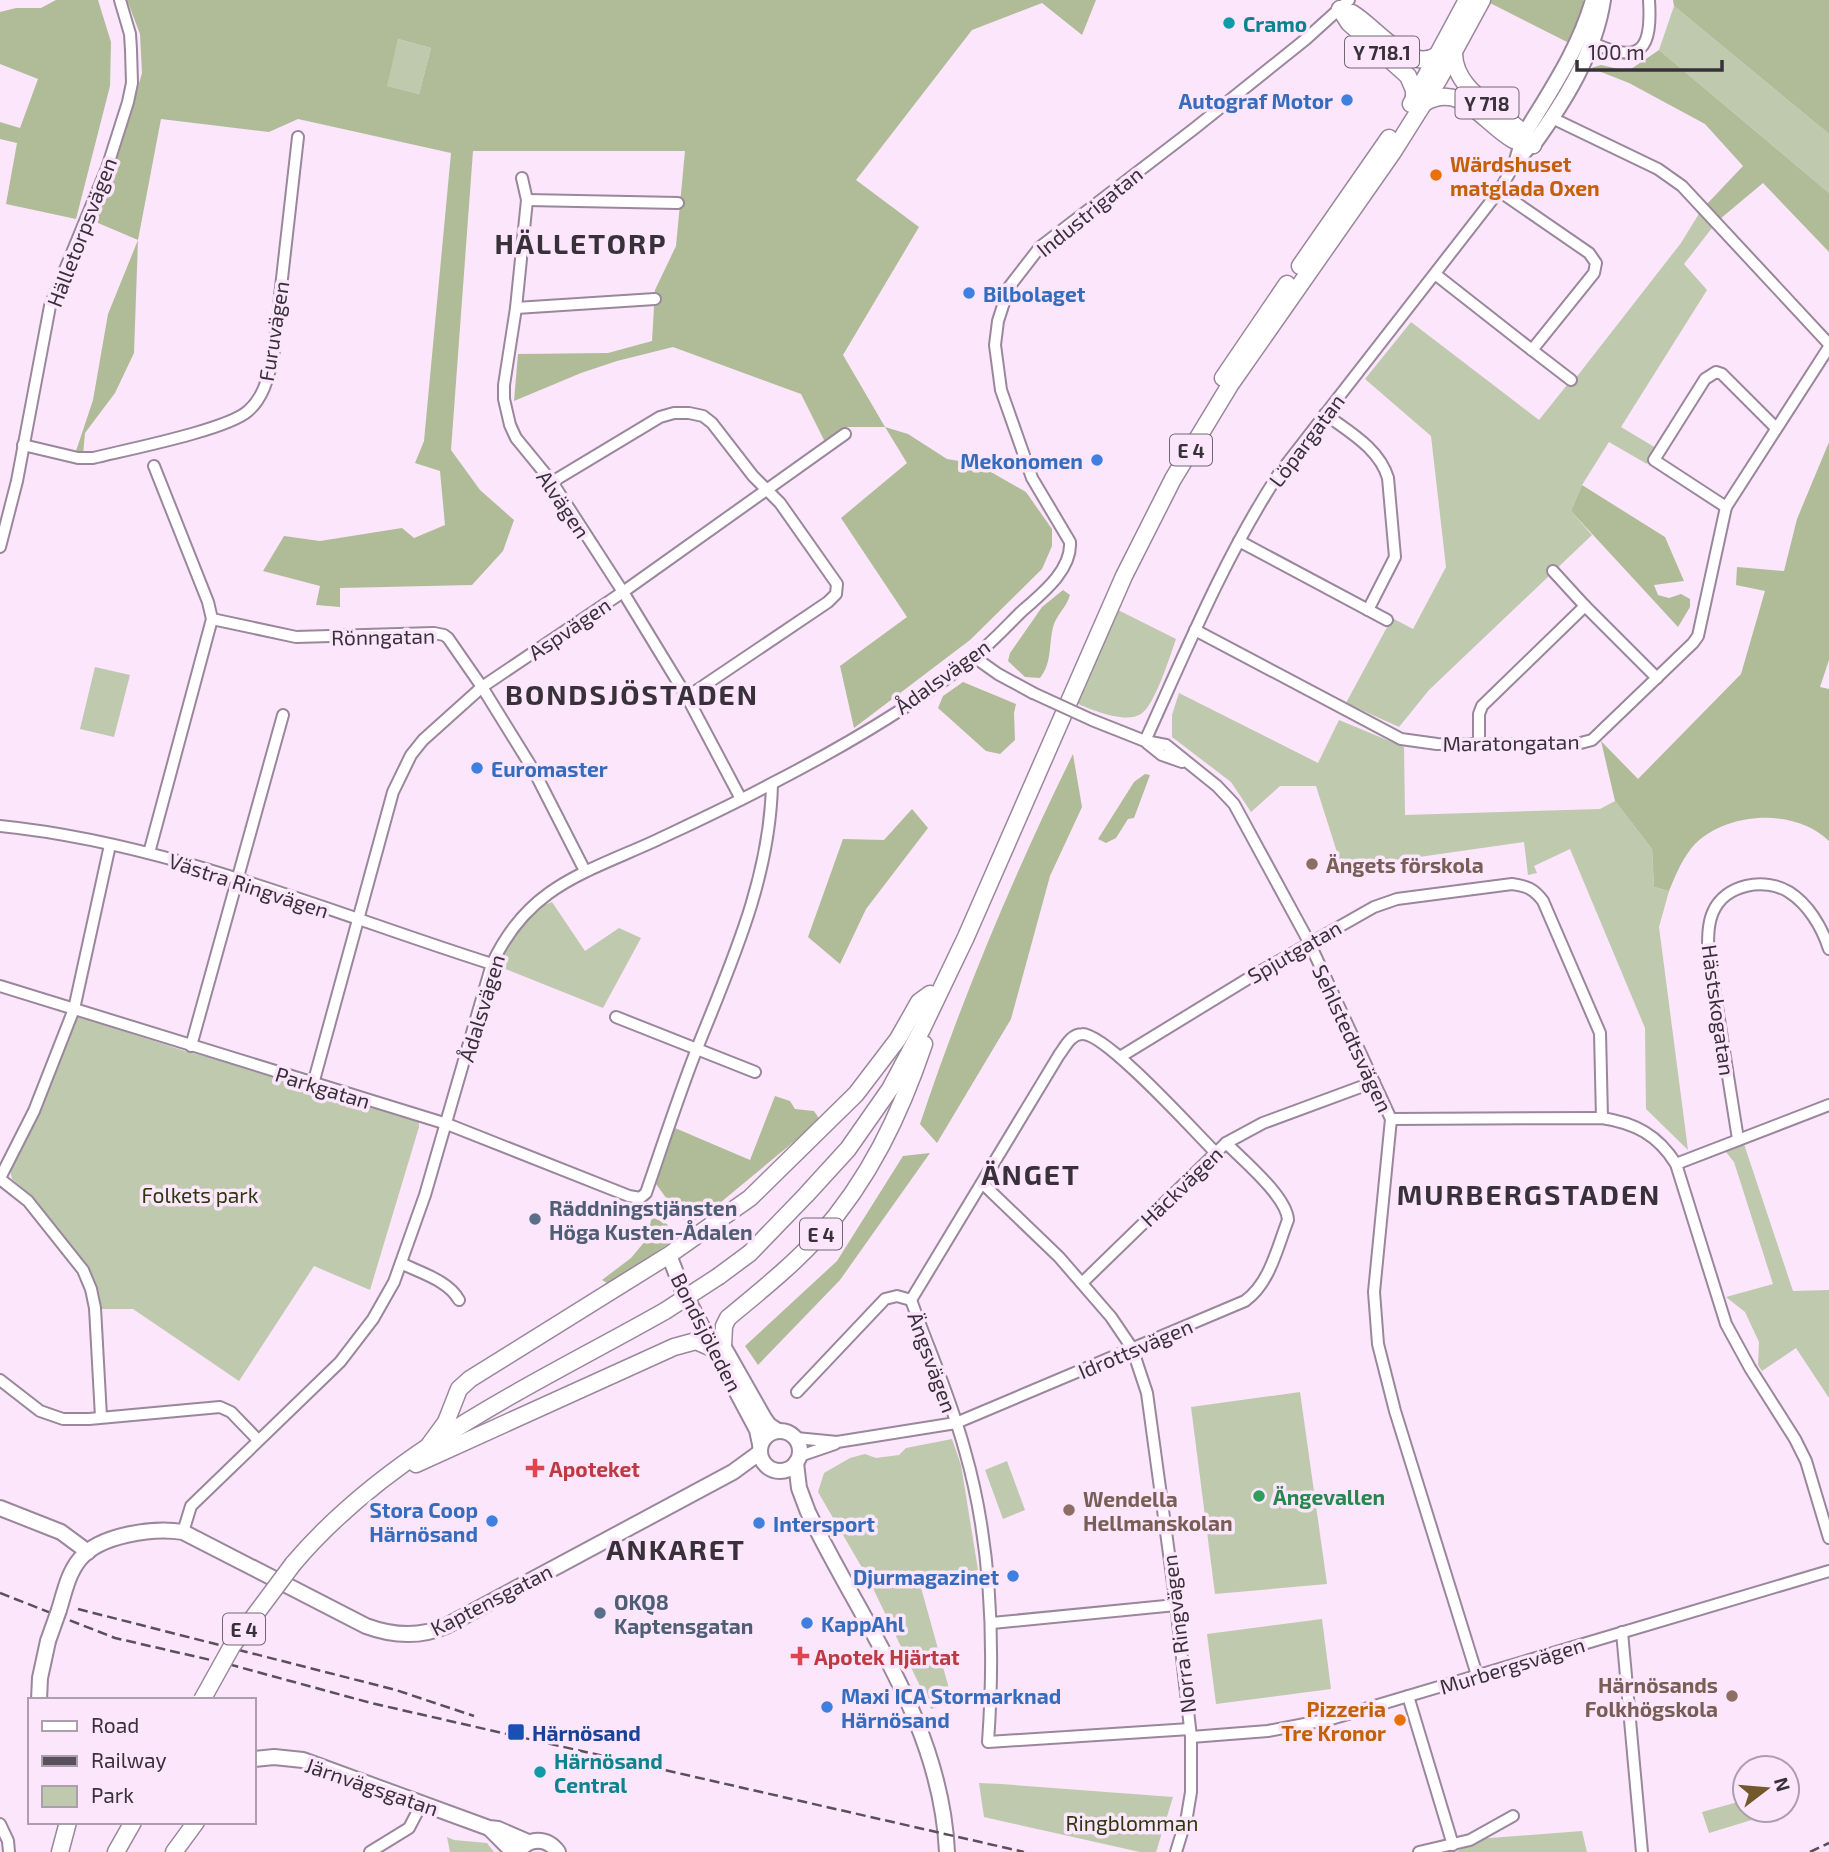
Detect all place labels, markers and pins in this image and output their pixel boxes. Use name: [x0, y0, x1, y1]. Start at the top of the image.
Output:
place label: Cramo: [1243, 11, 1307, 36]
marker: Cramo: [1221, 15, 1237, 31]
place label: Autograf Motor: [1179, 88, 1333, 113]
marker: Autograf Motor: [1339, 92, 1355, 108]
place label: Wärdshuset matglada Oxen: [1450, 151, 1600, 200]
marker: Wärdshuset matglada Oxen: [1428, 167, 1444, 183]
place label: Bilbolaget: [983, 281, 1086, 306]
marker: Bilbolaget: [961, 285, 977, 301]
place label: Mekonomen: [960, 448, 1083, 473]
marker: Mekonomen: [1089, 452, 1105, 468]
place label: Euromaster: [491, 756, 608, 781]
marker: Euromaster: [469, 760, 485, 776]
place label: Ängets förskola: [1326, 852, 1484, 877]
marker: Ängets förskola: [1304, 856, 1320, 872]
place label: Räddningstjänsten Höga Kusten-Ådalen: [549, 1195, 753, 1244]
marker: Räddningstjänsten Höga Kusten-Ådalen: [527, 1211, 543, 1227]
place label: Apoteket: [549, 1456, 640, 1481]
marker: Apoteket: [527, 1460, 543, 1476]
place label: Ängevallen: [1273, 1484, 1385, 1509]
place label: Wendella Hellmanskolan: [1083, 1486, 1233, 1535]
marker: Ängevallen: [1251, 1488, 1267, 1504]
place label: Stora Coop Härnösand: [369, 1497, 478, 1546]
marker: Wendella Hellmanskolan: [1061, 1502, 1077, 1518]
place label: Intersport: [773, 1511, 875, 1536]
marker: Stora Coop Härnösand: [484, 1513, 500, 1529]
marker: Intersport: [751, 1515, 767, 1531]
place label: Djurmagazinet: [853, 1564, 999, 1589]
marker: Djurmagazinet: [1005, 1568, 1021, 1584]
place label: OKQ8 Kaptensgatan: [614, 1589, 753, 1638]
marker: OKQ8 Kaptensgatan: [592, 1605, 608, 1621]
place label: KappAhl: [821, 1611, 905, 1636]
marker: KappAhl: [799, 1615, 815, 1631]
place label: Apotek Hjärtat: [814, 1644, 960, 1669]
marker: Apotek Hjärtat: [792, 1648, 808, 1664]
place label: Härnösands Folkhögskola: [1585, 1672, 1718, 1721]
place label: Maxi ICA Stormarknad Härnösand: [841, 1683, 1061, 1732]
marker: Härnösands Folkhögskola: [1724, 1688, 1740, 1704]
place label: Pizzeria Tre Kronor: [1281, 1696, 1386, 1745]
marker: Maxi ICA Stormarknad Härnösand: [819, 1699, 835, 1715]
marker: Pizzeria Tre Kronor: [1392, 1712, 1408, 1728]
place label: Härnösand: [532, 1720, 641, 1745]
marker: Härnösand: [506, 1722, 526, 1742]
place label: Härnösand Central: [554, 1748, 663, 1797]
marker: Härnösand Central: [532, 1764, 548, 1780]

